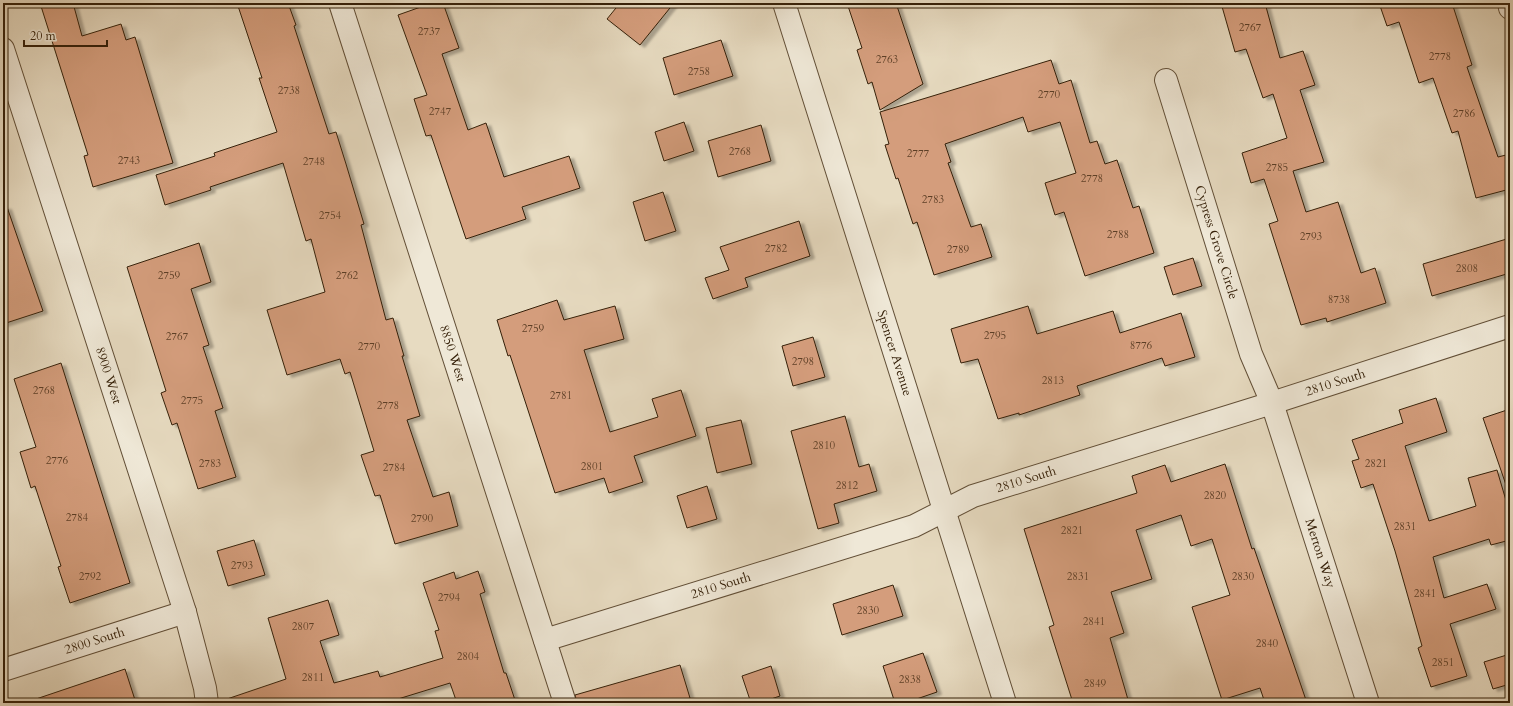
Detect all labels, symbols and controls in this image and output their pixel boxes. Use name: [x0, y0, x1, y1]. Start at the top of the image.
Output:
house number: 2767: [1239, 20, 1262, 35]
scale bar: [24, 22, 107, 48]
house number: 2737: [418, 24, 441, 39]
text: 20 m: [30, 28, 57, 44]
house number: 2778: [1429, 49, 1451, 64]
house number: 2763: [876, 52, 899, 67]
house number: 2758: [688, 64, 710, 79]
house number: 2738: [278, 83, 300, 98]
house number: 2770: [1038, 87, 1061, 102]
house number: 2747: [429, 104, 452, 119]
house number: 2786: [1453, 106, 1476, 121]
house number: 2768: [729, 144, 751, 159]
house number: 2777: [907, 146, 930, 161]
house number: 2743: [118, 153, 141, 168]
house number: 2748: [303, 154, 325, 169]
house number: 2785: [1266, 160, 1288, 175]
house number: 2778: [1081, 171, 1103, 186]
street label: Cypress Grove Circle: [1190, 183, 1243, 302]
house number: 2783: [922, 192, 945, 207]
house number: 2754: [319, 208, 342, 223]
house number: 2788: [1107, 227, 1129, 242]
house number: 2793: [1300, 229, 1323, 244]
house number: 2782: [765, 241, 788, 256]
house number: 2789: [947, 242, 970, 257]
house number: 2808: [1456, 261, 1478, 276]
house number: 2759: [158, 268, 181, 283]
house number: 2762: [336, 268, 359, 283]
house number: 8738: [1328, 292, 1350, 307]
street label: Spencer Avenue: [873, 308, 916, 398]
house number: 2759: [522, 321, 545, 336]
street label: 8850 West: [435, 323, 470, 384]
house number: 2795: [984, 328, 1006, 343]
house number: 2767: [166, 329, 189, 344]
house number: 8776: [1130, 338, 1153, 353]
house number: 2770: [358, 339, 381, 354]
street label: 8900 West: [91, 345, 126, 406]
house number: 2798: [792, 354, 814, 369]
street label: 2810 South: [1303, 364, 1368, 401]
house number: 2813: [1042, 373, 1065, 388]
house number: 2768: [33, 383, 55, 398]
house number: 2781: [550, 388, 572, 403]
house number: 2775: [181, 393, 203, 408]
house number: 2778: [377, 398, 399, 413]
house number: 2810: [813, 438, 836, 453]
house number: 2776: [46, 453, 69, 468]
house number: 2783: [199, 456, 222, 471]
house number: 2821: [1365, 456, 1387, 471]
house number: 2801: [581, 459, 603, 474]
house number: 2784: [383, 460, 406, 475]
street label: 2810 South: [994, 462, 1058, 497]
house number: 2812: [836, 478, 859, 493]
house number: 2820: [1204, 488, 1227, 503]
house number: 2784: [66, 510, 89, 525]
house number: 2790: [411, 511, 434, 526]
street label: Merton Way: [1301, 516, 1340, 590]
house number: 2831: [1394, 519, 1416, 534]
house number: 2821: [1061, 523, 1083, 538]
house number: 2793: [231, 558, 254, 573]
street label: 2810 South: [688, 568, 753, 603]
house number: 2792: [79, 569, 102, 584]
house number: 2831: [1067, 569, 1089, 584]
house number: 2830: [1232, 569, 1255, 584]
house number: 2841: [1414, 586, 1436, 601]
house number: 2794: [438, 590, 461, 605]
house number: 2830: [857, 603, 880, 618]
house number: 2841: [1083, 614, 1105, 629]
house number: 2807: [292, 619, 315, 634]
street label: 2800 South: [62, 623, 127, 659]
house number: 2840: [1256, 636, 1279, 651]
house number: 2804: [457, 649, 480, 664]
house number: 2851: [1432, 655, 1454, 670]
house number: 2811: [302, 670, 324, 685]
house number: 2838: [899, 672, 921, 687]
house number: 2849: [1084, 676, 1107, 691]

